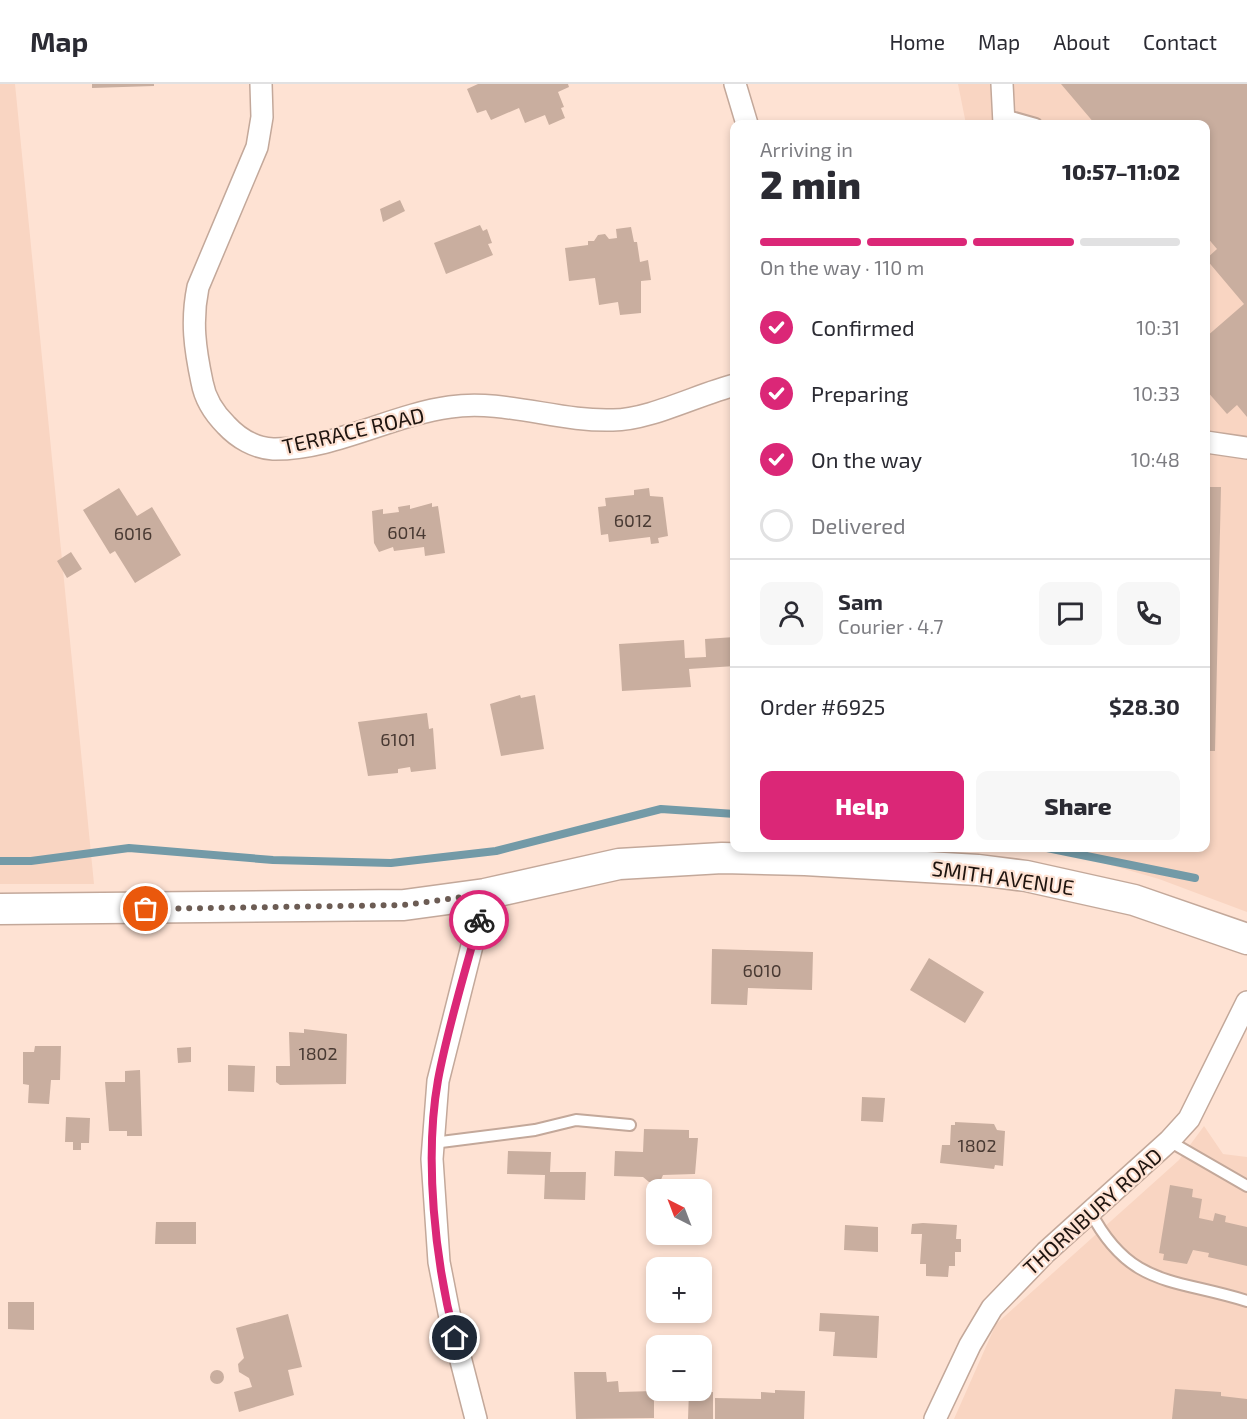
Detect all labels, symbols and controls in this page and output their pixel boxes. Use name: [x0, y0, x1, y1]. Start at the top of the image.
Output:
text: Map: [30, 24, 88, 58]
text: Home: [889, 29, 945, 54]
text: Map: [978, 29, 1020, 54]
text: About: [1053, 29, 1110, 54]
text: Contact: [1143, 29, 1217, 54]
text: Arriving in: [760, 137, 853, 161]
text: 10:57–11:02: [1062, 158, 1180, 184]
text: 2 min: [760, 160, 861, 207]
text: On the way · 110 m: [760, 255, 924, 279]
icon: check: [760, 311, 793, 344]
text: Confirmed: [811, 314, 915, 340]
text: 10:31: [1136, 315, 1180, 339]
icon: check: [760, 377, 793, 410]
text: Preparing: [811, 380, 909, 406]
text: 10:33: [1133, 381, 1180, 405]
street label: TERRACE ROAD: [279, 401, 427, 459]
icon: check: [760, 443, 793, 476]
text: On the way: [811, 446, 922, 472]
text: 10:48: [1131, 447, 1180, 471]
house number: 6012: [614, 509, 652, 531]
text: Delivered: [811, 512, 906, 538]
house number: 6014: [387, 521, 427, 543]
house number: 6016: [114, 522, 152, 544]
button: person: [760, 582, 823, 645]
button: chat: [1039, 582, 1102, 645]
button: phone: [1117, 582, 1180, 645]
text: Sam: [838, 588, 883, 614]
text: Courier · 4.7: [838, 614, 944, 638]
text: Order #6925: [760, 693, 885, 719]
text: $28.30: [1109, 693, 1180, 719]
house number: 6101: [380, 728, 416, 750]
button: Help: [760, 771, 964, 840]
button: Share: [976, 771, 1180, 840]
street label: SMITH AVENUE: [930, 855, 1076, 899]
pin: [120, 883, 171, 934]
courier: [449, 890, 509, 950]
icon: bag: [129, 892, 162, 925]
icon: bike: [463, 904, 496, 937]
house number: 6010: [742, 959, 782, 981]
house number: 1802: [298, 1042, 338, 1064]
house number: 1802: [957, 1134, 997, 1156]
street label: THORNBURY ROAD: [1018, 1142, 1166, 1280]
north arrow: [646, 1179, 712, 1245]
map controls: [646, 1179, 712, 1401]
button: +: [646, 1257, 712, 1323]
pin: [429, 1312, 480, 1363]
icon: home: [438, 1321, 471, 1354]
button: −: [646, 1335, 712, 1401]

